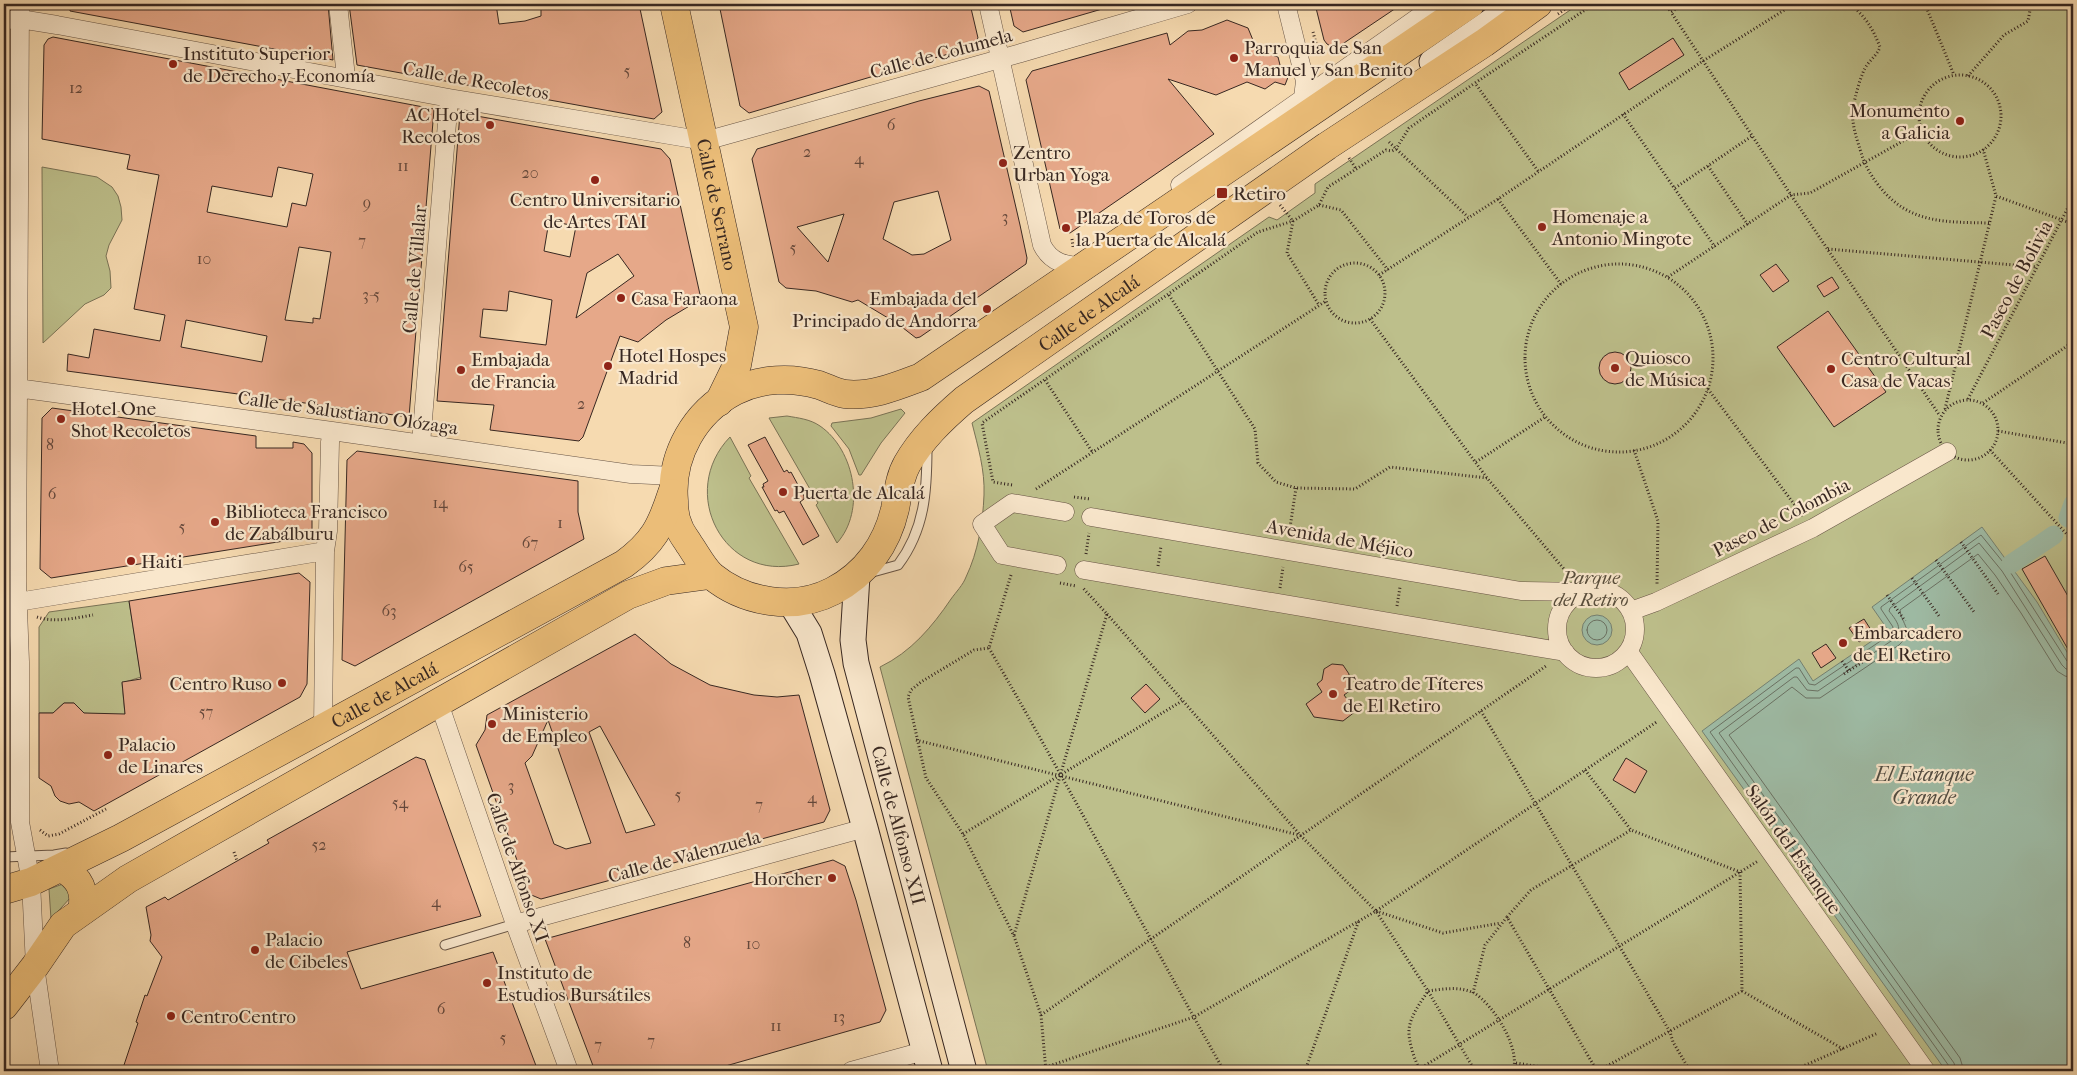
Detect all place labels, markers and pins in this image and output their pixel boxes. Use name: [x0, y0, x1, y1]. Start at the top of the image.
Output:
place label: Parroquia de San Manuel y San Benito: [1244, 37, 1413, 81]
place label: Instituto Superior de Derecho y Economía: [183, 43, 375, 87]
marker: Parroquia de San Manuel y San Benito: [1228, 52, 1240, 64]
marker: Instituto Superior de Derecho y Economía: [167, 58, 179, 70]
place label: Monumento a Galicia: [1849, 100, 1950, 144]
place label: AC Hotel Recoletos: [401, 104, 480, 148]
marker: Monumento a Galicia: [1954, 115, 1966, 127]
marker: AC Hotel Recoletos: [484, 119, 496, 131]
place label: Zentro Urban Yoga: [1013, 142, 1110, 186]
marker: Zentro Urban Yoga: [997, 157, 1009, 169]
marker: Centro Universitario de Artes TAI: [589, 174, 601, 186]
place label: Retiro: [1233, 183, 1286, 205]
marker: Retiro: [1215, 186, 1229, 200]
place label: Centro Universitario de Artes TAI: [510, 189, 681, 233]
place label: Homenaje a Antonio Mingote: [1551, 206, 1692, 250]
place label: Plaza de Toros de la Puerta de Alcalá: [1075, 207, 1226, 251]
marker: Homenaje a Antonio Mingote: [1536, 221, 1548, 233]
marker: Plaza de Toros de la Puerta de Alcalá: [1060, 222, 1072, 234]
place label: Casa Faraona: [631, 288, 738, 310]
place label: Embajada del Principado de Andorra: [792, 288, 977, 332]
marker: Casa Faraona: [615, 292, 627, 304]
marker: Embajada del Principado de Andorra: [981, 303, 993, 315]
place label: Hotel Hospes Madrid: [618, 345, 726, 389]
place label: Quiosco de Música: [1625, 347, 1707, 391]
place label: Centro Cultural Casa de Vacas: [1841, 348, 1971, 392]
place label: Embajada de Francia: [471, 349, 556, 393]
marker: Hotel Hospes Madrid: [602, 360, 614, 372]
marker: Quiosco de Música: [1609, 362, 1621, 374]
marker: Centro Cultural Casa de Vacas: [1825, 363, 1837, 375]
marker: Embajada de Francia: [455, 364, 467, 376]
place label: Hotel One Shot Recoletos: [71, 398, 191, 442]
marker: Hotel One Shot Recoletos: [55, 413, 67, 425]
place label: Puerta de Alcalá: [793, 482, 925, 504]
marker: Puerta de Alcalá: [777, 486, 789, 498]
place label: Biblioteca Francisco de Zabálburu: [225, 501, 388, 545]
marker: Biblioteca Francisco de Zabálburu: [209, 516, 221, 528]
place label: Haiti: [141, 551, 183, 573]
marker: Haiti: [125, 555, 137, 567]
place label: Embarcadero de El Retiro: [1853, 622, 1962, 666]
marker: Embarcadero de El Retiro: [1837, 637, 1849, 649]
place label: Centro Ruso: [170, 673, 272, 695]
place label: Teatro de Títeres de El Retiro: [1343, 673, 1483, 717]
marker: Centro Ruso: [276, 677, 288, 689]
marker: Teatro de Títeres de El Retiro: [1327, 688, 1339, 700]
place label: Ministerio de Empleo: [502, 703, 588, 747]
marker: Ministerio de Empleo: [486, 718, 498, 730]
place label: Palacio de Linares: [118, 734, 203, 778]
marker: Palacio de Linares: [102, 749, 114, 761]
place label: Horcher: [753, 868, 823, 890]
marker: Horcher: [826, 872, 838, 884]
place label: Palacio de Cibeles: [265, 929, 348, 973]
marker: Palacio de Cibeles: [249, 944, 261, 956]
place label: Instituto de Estudios Bursátiles: [497, 962, 651, 1006]
marker: Instituto de Estudios Bursátiles: [481, 977, 493, 989]
place label: CentroCentro: [181, 1006, 296, 1028]
marker: CentroCentro: [165, 1010, 177, 1022]

